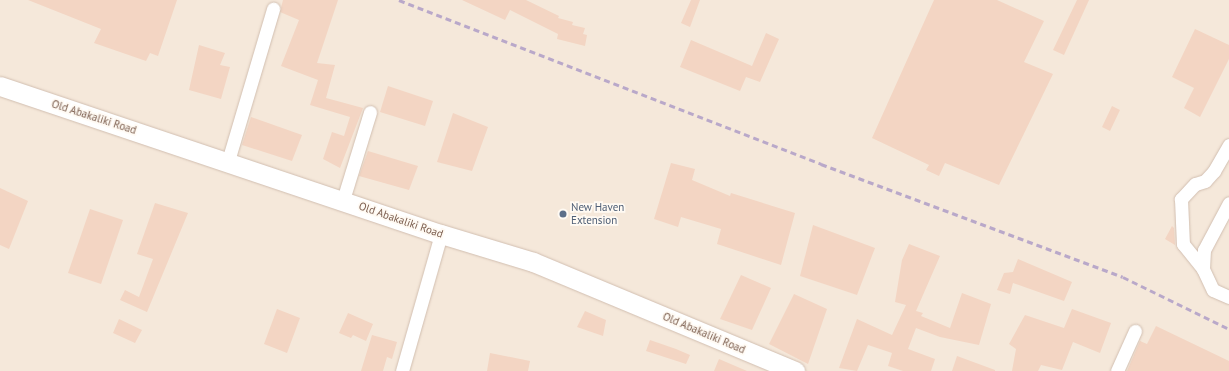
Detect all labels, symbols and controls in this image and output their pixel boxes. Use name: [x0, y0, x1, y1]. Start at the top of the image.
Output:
street label: Old Abakaliki Road: [50, 97, 138, 137]
street label: Old Abakaliki Road: [357, 199, 445, 241]
place label: New Haven Extension: [571, 201, 625, 227]
marker: New Haven Extension: [558, 209, 568, 219]
street label: Old Abakaliki Road: [661, 310, 747, 356]

